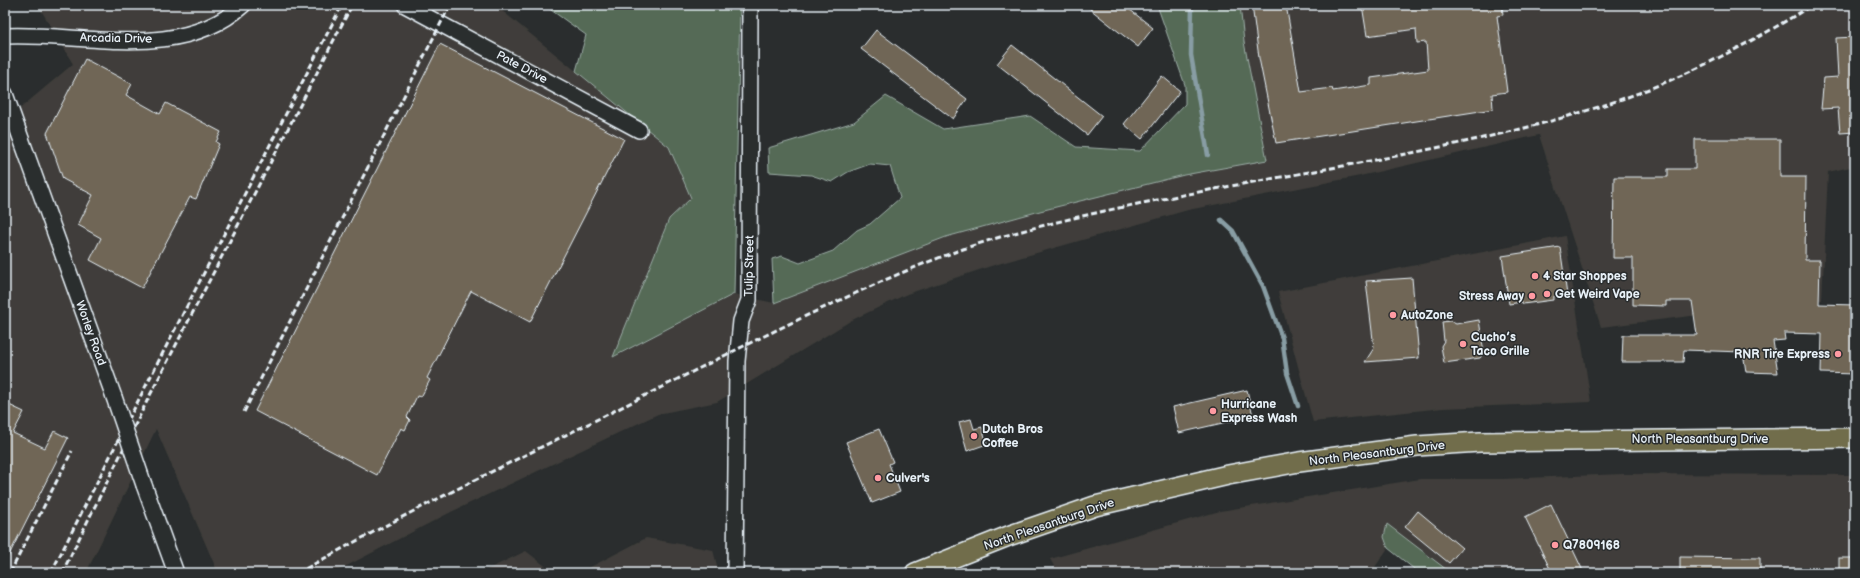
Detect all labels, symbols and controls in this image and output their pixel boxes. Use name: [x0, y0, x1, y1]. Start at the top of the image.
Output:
street label: Arcadia Drive: [80, 30, 152, 47]
street label: Pate Drive: [494, 48, 550, 87]
street label: Tulip Street: [741, 235, 758, 297]
place label: 4 Star Shoppes: [1543, 269, 1627, 284]
marker: 4 Star Shoppes: [1530, 271, 1540, 281]
place label: Get Weird Vape: [1555, 287, 1640, 302]
place label: Stress Away: [1459, 289, 1524, 304]
marker: Get Weird Vape: [1542, 289, 1552, 299]
marker: Stress Away: [1527, 291, 1537, 301]
street label: Worley Road: [72, 299, 109, 368]
place label: AutoZone: [1400, 308, 1453, 323]
marker: AutoZone: [1388, 310, 1398, 320]
place label: Cucho’s Taco Grille: [1471, 330, 1530, 359]
marker: Cucho’s Taco Grille: [1458, 339, 1468, 349]
place label: RNR Tire Express: [1734, 347, 1830, 362]
marker: RNR Tire Express: [1833, 349, 1843, 359]
place label: Hurricane Express Wash: [1221, 397, 1297, 426]
marker: Hurricane Express Wash: [1208, 406, 1218, 416]
place label: Dutch Bros Coffee: [982, 422, 1043, 451]
marker: Dutch Bros Coffee: [969, 431, 979, 441]
street label: North Pleasantburg Drive: [1632, 432, 1768, 447]
street label: North Pleasantburg Drive: [1308, 438, 1446, 469]
place label: Culver's: [886, 471, 930, 486]
marker: Culver's: [873, 473, 883, 483]
street label: North Pleasantburg Drive: [982, 495, 1116, 554]
place label: Q7809168: [1563, 538, 1620, 553]
marker: Q7809168: [1550, 540, 1560, 550]

